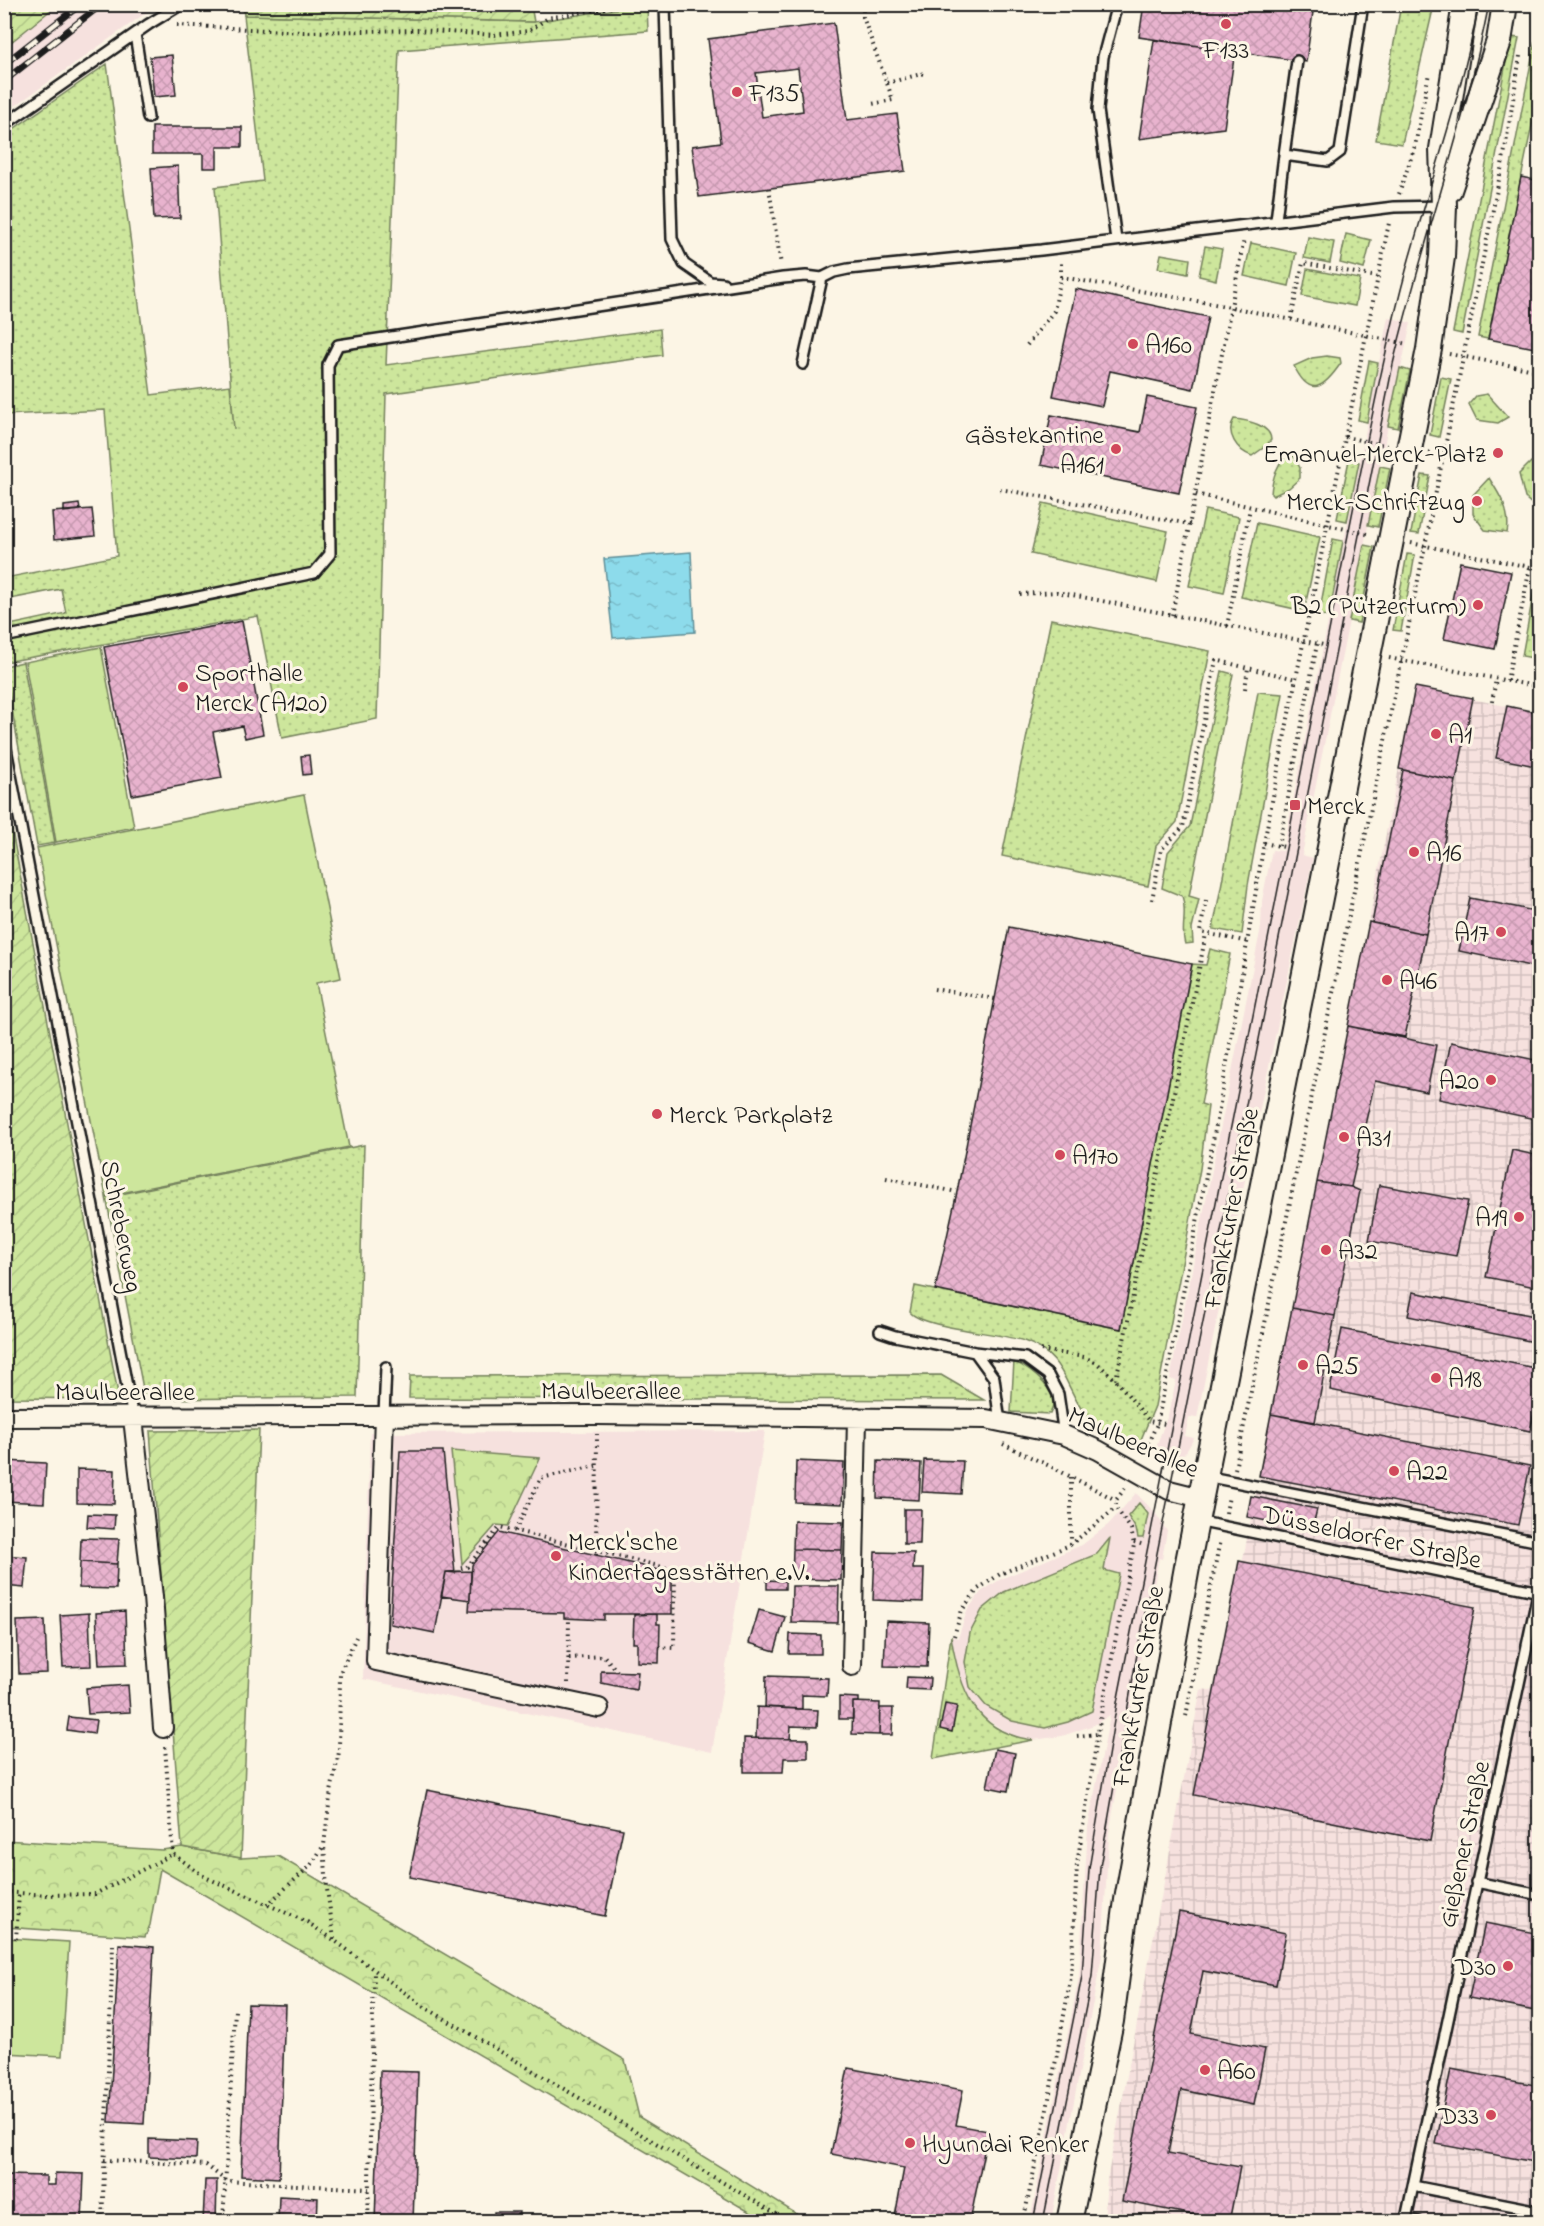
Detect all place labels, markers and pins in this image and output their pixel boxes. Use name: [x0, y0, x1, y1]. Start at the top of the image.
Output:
marker: F133: [1219, 17, 1233, 31]
place label: F133: [1202, 33, 1249, 71]
place label: F135: [748, 76, 800, 114]
marker: F135: [730, 85, 744, 99]
place label: A160: [1145, 328, 1192, 366]
marker: A160: [1126, 337, 1140, 351]
place label: Gästekantine A161: [965, 418, 1104, 486]
place label: Emanuel-Merck-Platz: [1263, 437, 1486, 475]
marker: Gästekantine A161: [1109, 442, 1123, 456]
marker: Emanuel-Merck-Platz: [1491, 446, 1505, 460]
place label: Merck-Schriftzug: [1286, 485, 1465, 523]
marker: Merck-Schriftzug: [1470, 494, 1484, 508]
place label: B2 (Pützerturm): [1290, 589, 1466, 627]
marker: B2 (Pützerturm): [1471, 598, 1485, 612]
place label: Sporthalle Merck (A120): [195, 656, 327, 724]
marker: Sporthalle Merck (A120): [176, 680, 190, 694]
place label: A1: [1448, 718, 1472, 756]
marker: A1: [1429, 727, 1443, 741]
place label: Merck: [1307, 789, 1366, 827]
marker: Merck: [1288, 798, 1302, 812]
place label: A16: [1426, 836, 1462, 874]
marker: A16: [1407, 845, 1421, 859]
place label: A17: [1454, 916, 1489, 954]
marker: A17: [1494, 925, 1508, 939]
place label: A46: [1399, 964, 1437, 1002]
marker: A46: [1380, 973, 1394, 987]
place label: A20: [1439, 1064, 1479, 1102]
marker: A20: [1484, 1073, 1498, 1087]
place label: Merck Parkplatz: [669, 1098, 832, 1136]
marker: Merck Parkplatz: [650, 1107, 664, 1121]
place label: A31: [1356, 1121, 1391, 1159]
marker: A31: [1337, 1130, 1351, 1144]
place label: A170: [1072, 1139, 1118, 1177]
marker: A170: [1053, 1148, 1067, 1162]
place label: A19: [1475, 1201, 1507, 1239]
marker: A19: [1512, 1210, 1526, 1224]
place label: A32: [1338, 1234, 1378, 1272]
marker: A32: [1319, 1243, 1333, 1257]
place label: A25: [1315, 1349, 1359, 1387]
marker: A25: [1296, 1358, 1310, 1372]
place label: A18: [1448, 1362, 1482, 1400]
marker: A18: [1429, 1371, 1443, 1385]
place label: A22: [1406, 1455, 1448, 1493]
marker: A22: [1387, 1464, 1401, 1478]
place label: Merck'sche Kindertagesstätten e.V.: [568, 1525, 810, 1593]
marker: Merck'sche Kindertagesstätten e.V.: [549, 1549, 563, 1563]
place label: D30: [1454, 1950, 1496, 1988]
marker: D30: [1501, 1959, 1515, 1973]
place label: A60: [1217, 2054, 1256, 2092]
marker: A60: [1198, 2063, 1212, 2077]
place label: D33: [1437, 2099, 1479, 2137]
marker: D33: [1484, 2108, 1498, 2122]
place label: Hyundai Renker: [922, 2127, 1090, 2165]
marker: Hyundai Renker: [903, 2136, 917, 2150]

